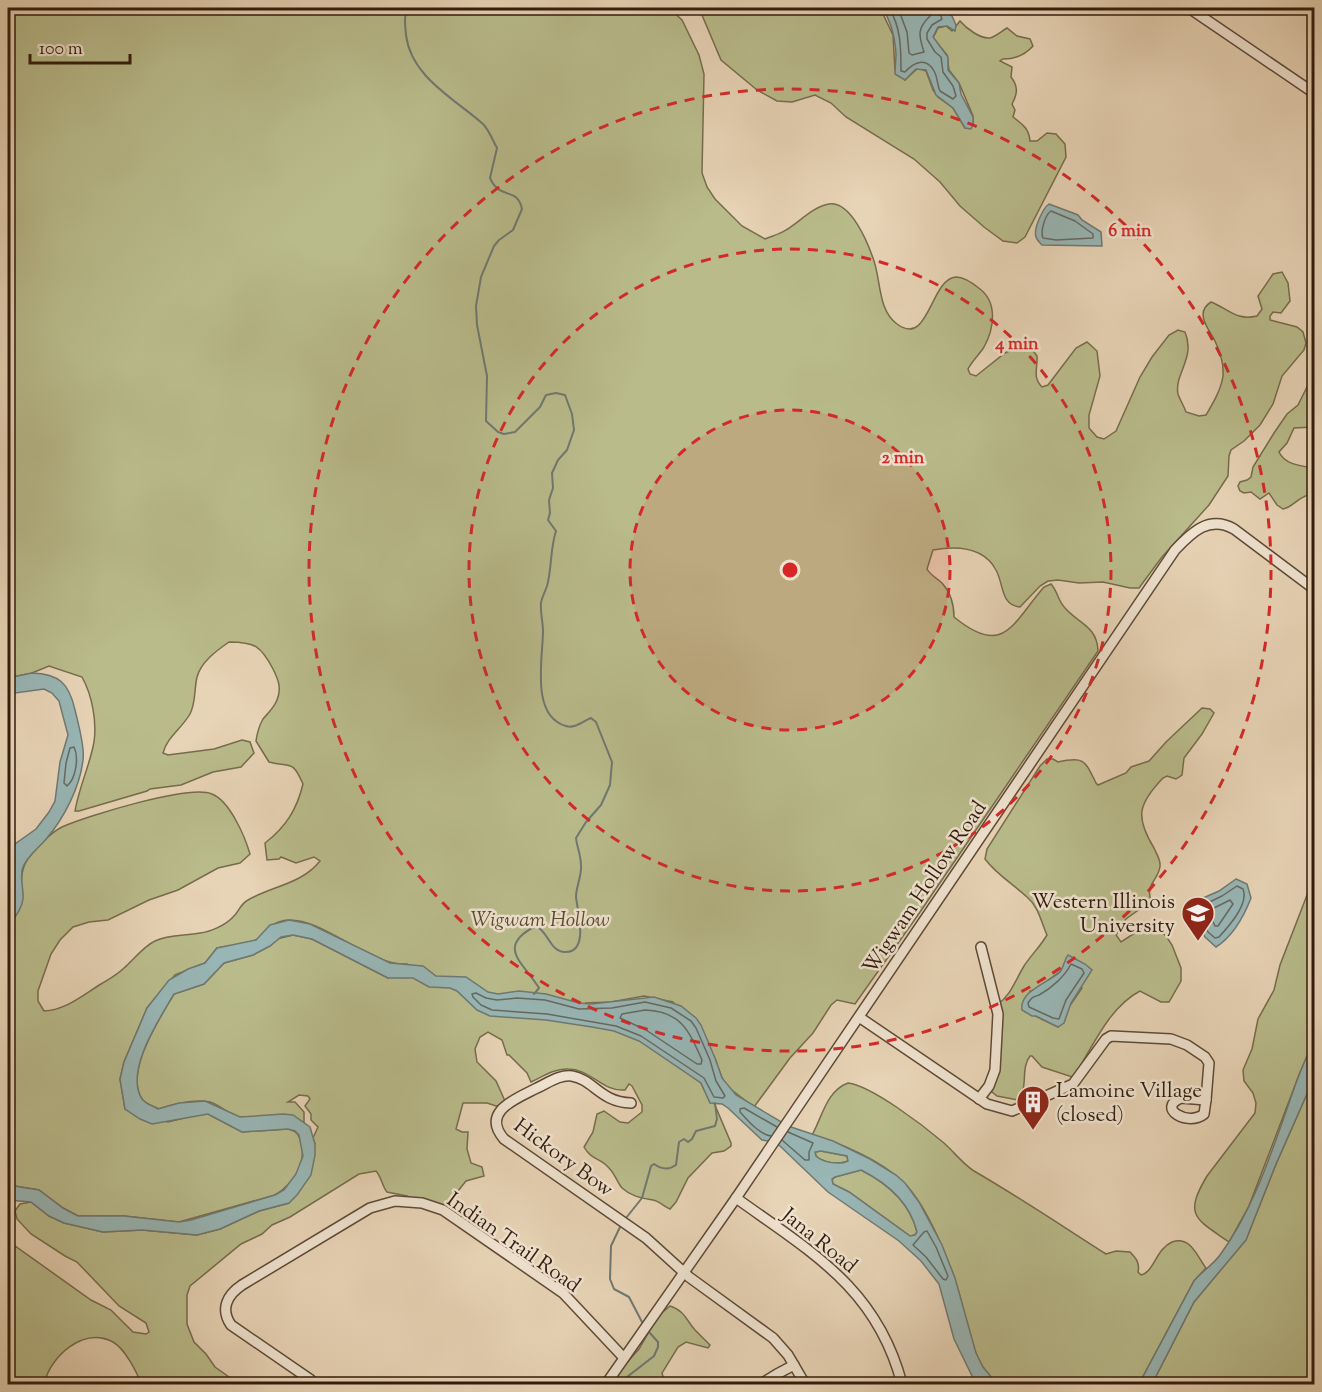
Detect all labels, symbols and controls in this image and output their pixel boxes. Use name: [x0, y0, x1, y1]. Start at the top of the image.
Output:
scale bar: [30, 27, 130, 65]
text: 100 m: [39, 37, 83, 63]
text: 6 min: [1108, 219, 1152, 245]
text: 4 min: [994, 332, 1039, 358]
text: 2 min: [882, 446, 925, 472]
centre of rings: [780, 560, 800, 580]
street label: Wigwam Hollow Road: [856, 795, 995, 981]
place label: Western Illinois University: [1031, 888, 1176, 942]
school or university icon: Western Illinois University: [1180, 895, 1216, 942]
park label: Wigwam Hollow: [471, 906, 609, 936]
place label: Lamoine Village (closed): [1056, 1077, 1202, 1131]
building icon: Lamoine Village (closed): [1015, 1084, 1051, 1131]
street label: Hickory Bow: [507, 1112, 619, 1205]
street label: Indian Trail Road: [440, 1186, 586, 1301]
street label: Jana Road: [774, 1201, 863, 1281]

